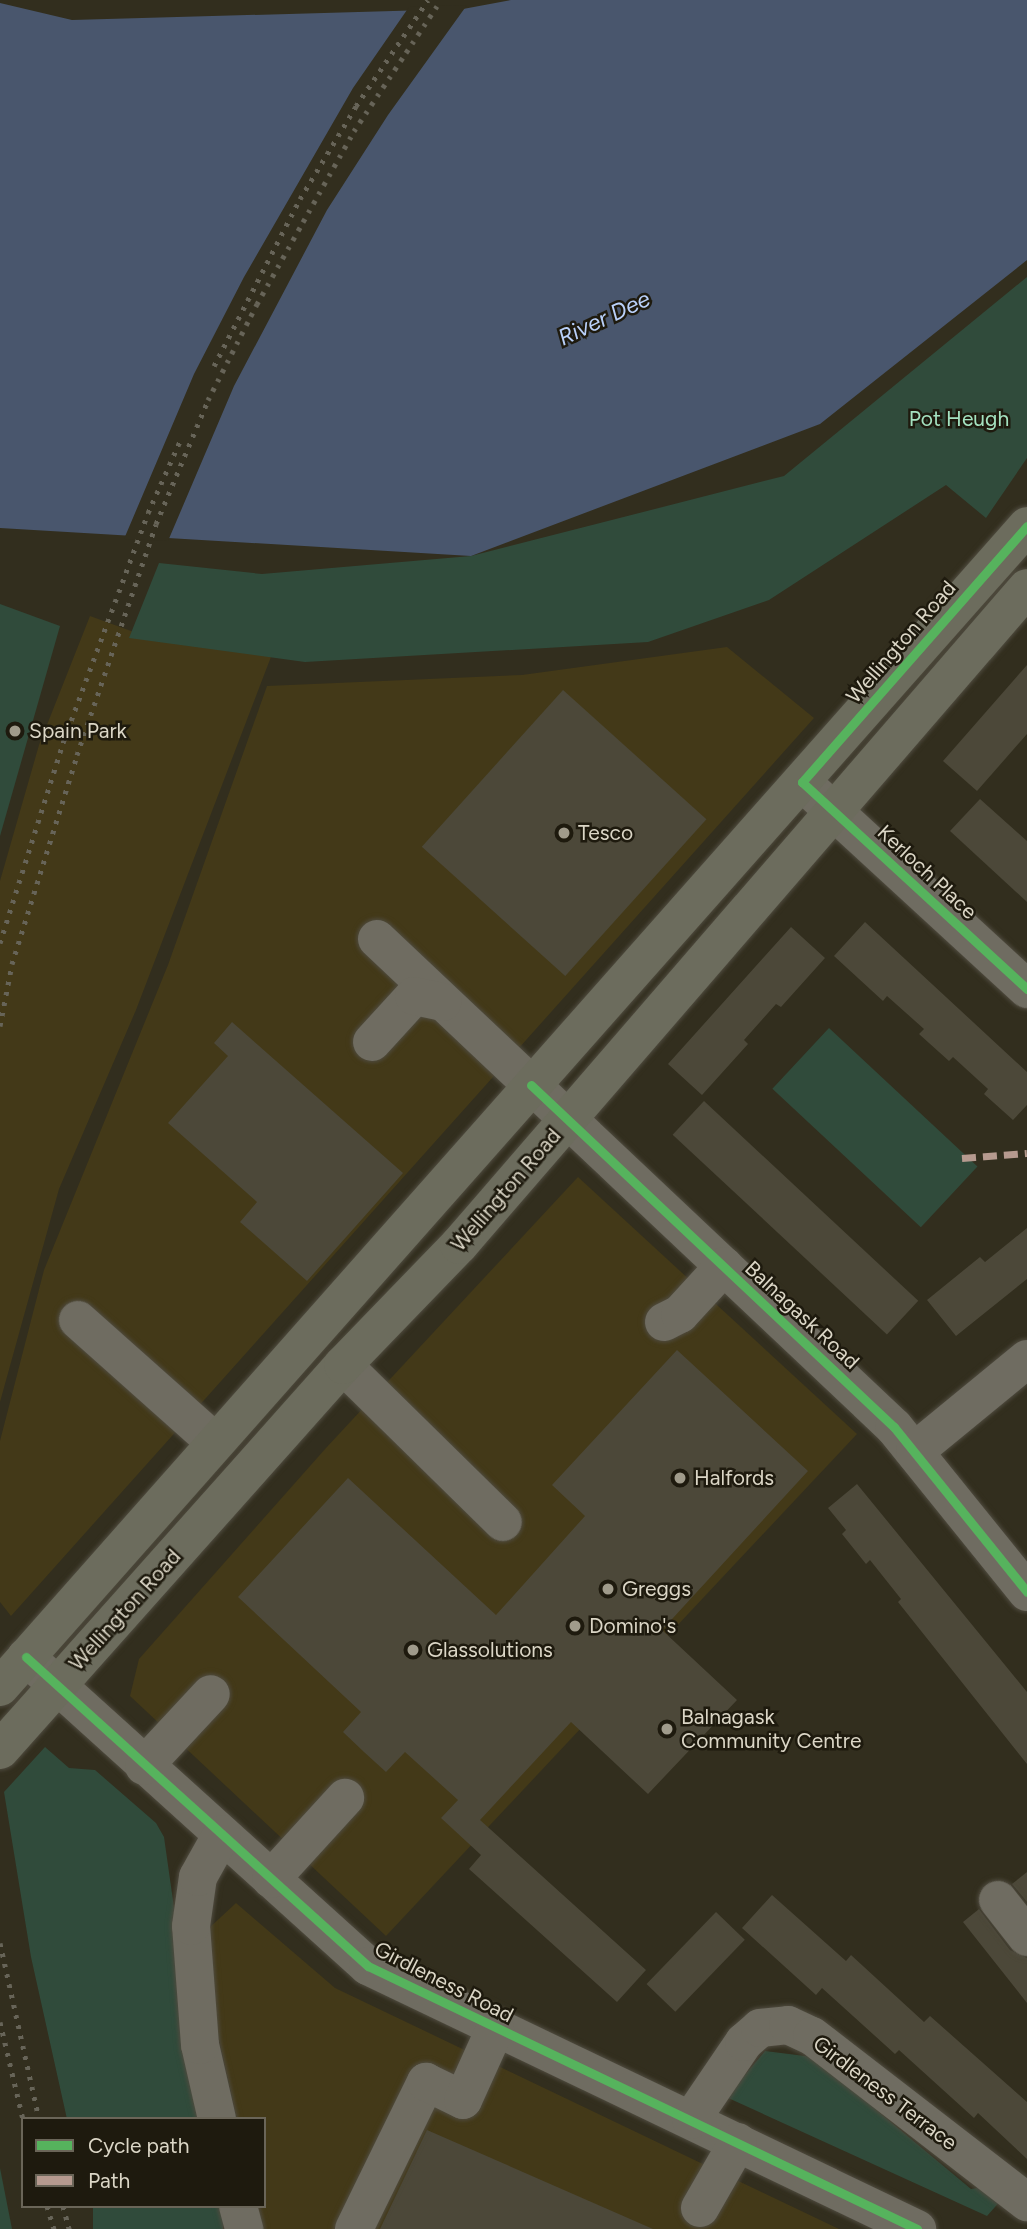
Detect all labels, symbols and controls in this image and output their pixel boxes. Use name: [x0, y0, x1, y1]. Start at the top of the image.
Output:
water label: River Dee: [554, 285, 654, 351]
park label: Pot Heugh: [909, 406, 1009, 432]
street label: Wellington Road: [841, 576, 961, 708]
place label: Spain Park: [29, 718, 127, 744]
marker: Spain Park: [7, 723, 23, 739]
place label: Tesco: [578, 820, 633, 846]
street label: Kerloch Place: [872, 820, 982, 924]
marker: Tesco: [556, 825, 572, 841]
street label: Wellington Road: [446, 1124, 566, 1256]
street label: Balnagask Road: [740, 1256, 864, 1374]
place label: Halfords: [694, 1465, 774, 1491]
marker: Halfords: [672, 1470, 688, 1486]
street label: Wellington Road: [64, 1544, 186, 1676]
place label: Greggs: [622, 1576, 691, 1602]
marker: Greggs: [600, 1581, 616, 1597]
place label: Domino's: [589, 1613, 676, 1639]
marker: Domino's: [567, 1618, 583, 1634]
place label: Glassolutions: [427, 1637, 553, 1663]
marker: Glassolutions: [405, 1642, 421, 1658]
place label: Balnagask Community Centre: [681, 1704, 861, 1754]
marker: Balnagask Community Centre: [659, 1721, 675, 1737]
street label: Girdleness Road: [370, 1936, 518, 2028]
street label: Girdleness Terrace: [808, 2031, 962, 2155]
legend: [21, 2117, 266, 2208]
text: Cycle path: [88, 2133, 189, 2158]
text: Path: [88, 2168, 130, 2193]

